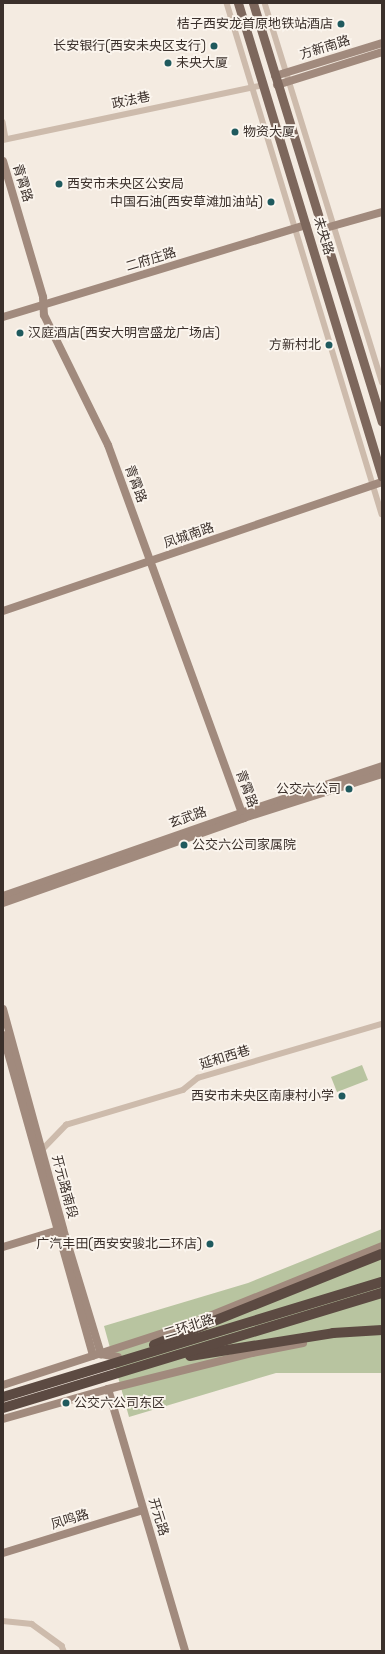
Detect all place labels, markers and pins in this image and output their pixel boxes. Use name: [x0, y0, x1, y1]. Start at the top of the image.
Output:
place label: 桔子西安龙首原地铁站酒店: [177, 16, 333, 32]
marker: 桔子西安龙首原地铁站酒店: [336, 19, 346, 29]
place label: 长安银行(西安未央区支行): [53, 38, 206, 54]
marker: 长安银行(西安未央区支行): [209, 41, 219, 51]
place label: 未央大厦: [176, 55, 228, 71]
marker: 未央大厦: [163, 58, 173, 68]
place label: 物资大厦: [243, 124, 295, 140]
marker: 物资大厦: [230, 127, 240, 137]
place label: 西安市未央区公安局: [67, 176, 184, 192]
marker: 西安市未央区公安局: [54, 179, 64, 189]
place label: 中国石油(西安草滩加油站): [110, 194, 263, 210]
marker: 中国石油(西安草滩加油站): [266, 197, 276, 207]
place label: 汉庭酒店(西安大明宫盛龙广场店): [28, 325, 220, 341]
marker: 汉庭酒店(西安大明宫盛龙广场店): [15, 328, 25, 338]
place label: 方新村北: [269, 337, 321, 353]
marker: 方新村北: [324, 340, 334, 350]
place label: 公交六公司: [276, 781, 341, 797]
marker: 公交六公司: [344, 784, 354, 794]
place label: 公交六公司家属院: [192, 837, 296, 853]
marker: 公交六公司家属院: [179, 840, 189, 850]
place label: 西安市未央区南康村小学: [191, 1088, 334, 1104]
marker: 西安市未央区南康村小学: [337, 1091, 347, 1101]
place label: 广汽丰田(西安安骏北二环店): [36, 1236, 202, 1252]
marker: 广汽丰田(西安安骏北二环店): [205, 1239, 215, 1249]
place label: 公交六公司东区: [74, 1395, 165, 1411]
marker: 公交六公司东区: [61, 1398, 71, 1408]

